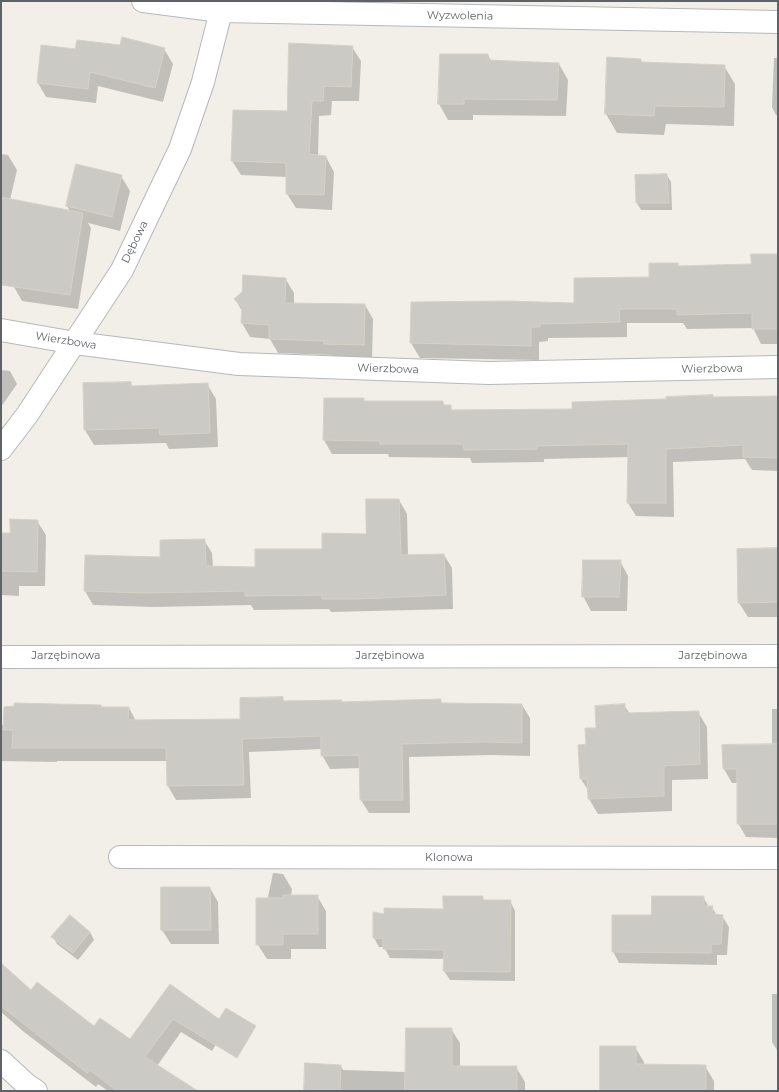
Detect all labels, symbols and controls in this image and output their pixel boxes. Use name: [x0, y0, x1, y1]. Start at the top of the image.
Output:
street label: Wyzwolenia: [427, 9, 493, 23]
street label: Dębowa: [119, 218, 151, 266]
street label: Wierzbowa: [34, 330, 98, 352]
street label: Wierzbowa: [357, 361, 419, 377]
street label: Wierzbowa: [681, 362, 743, 376]
street label: Jarzębinowa: [31, 649, 101, 663]
street label: Jarzębinowa: [355, 649, 425, 663]
street label: Jarzębinowa: [678, 649, 748, 663]
street label: Klonowa: [425, 851, 473, 865]

